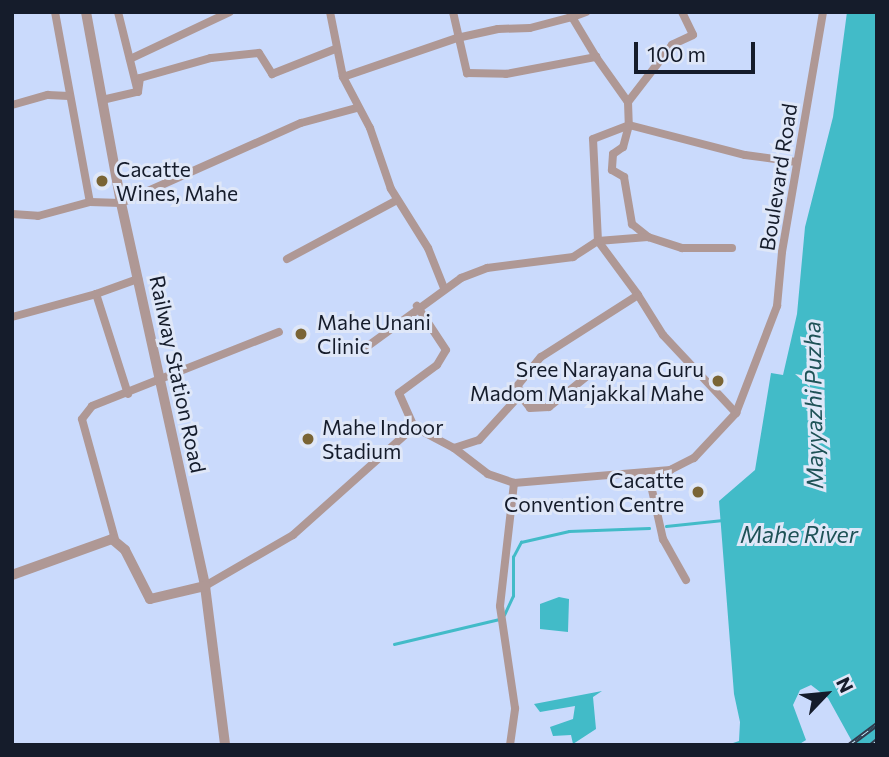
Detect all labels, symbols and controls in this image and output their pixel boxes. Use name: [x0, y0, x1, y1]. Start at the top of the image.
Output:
scale bar: [637, 28, 758, 72]
text: 100 m: [647, 41, 706, 66]
street label: Boulevard Road: [754, 102, 802, 252]
place label: Cacatte Wines, Mahe: [116, 156, 238, 206]
marker: Cacatte Wines, Mahe: [94, 173, 110, 189]
street label: Railway Station Road: [145, 273, 211, 475]
place label: Mahe Unani Clinic: [317, 309, 431, 359]
water label: Mayyazhi Puzha: [798, 321, 828, 489]
marker: Mahe Unani Clinic: [291, 324, 311, 344]
place label: Sree Narayana Guru Madom Manjakkal Mahe: [470, 356, 704, 406]
marker: Sree Narayana Guru Madom Manjakkal Mahe: [710, 373, 726, 389]
place label: Mahe Indoor Stadium: [322, 414, 444, 464]
marker: Mahe Indoor Stadium: [300, 431, 316, 447]
place label: Cacatte Convention Centre: [504, 467, 684, 517]
marker: Cacatte Convention Centre: [690, 484, 706, 500]
water label: Mahe River: [740, 520, 858, 548]
north arrow: [791, 659, 861, 729]
text: N: [832, 673, 859, 696]

